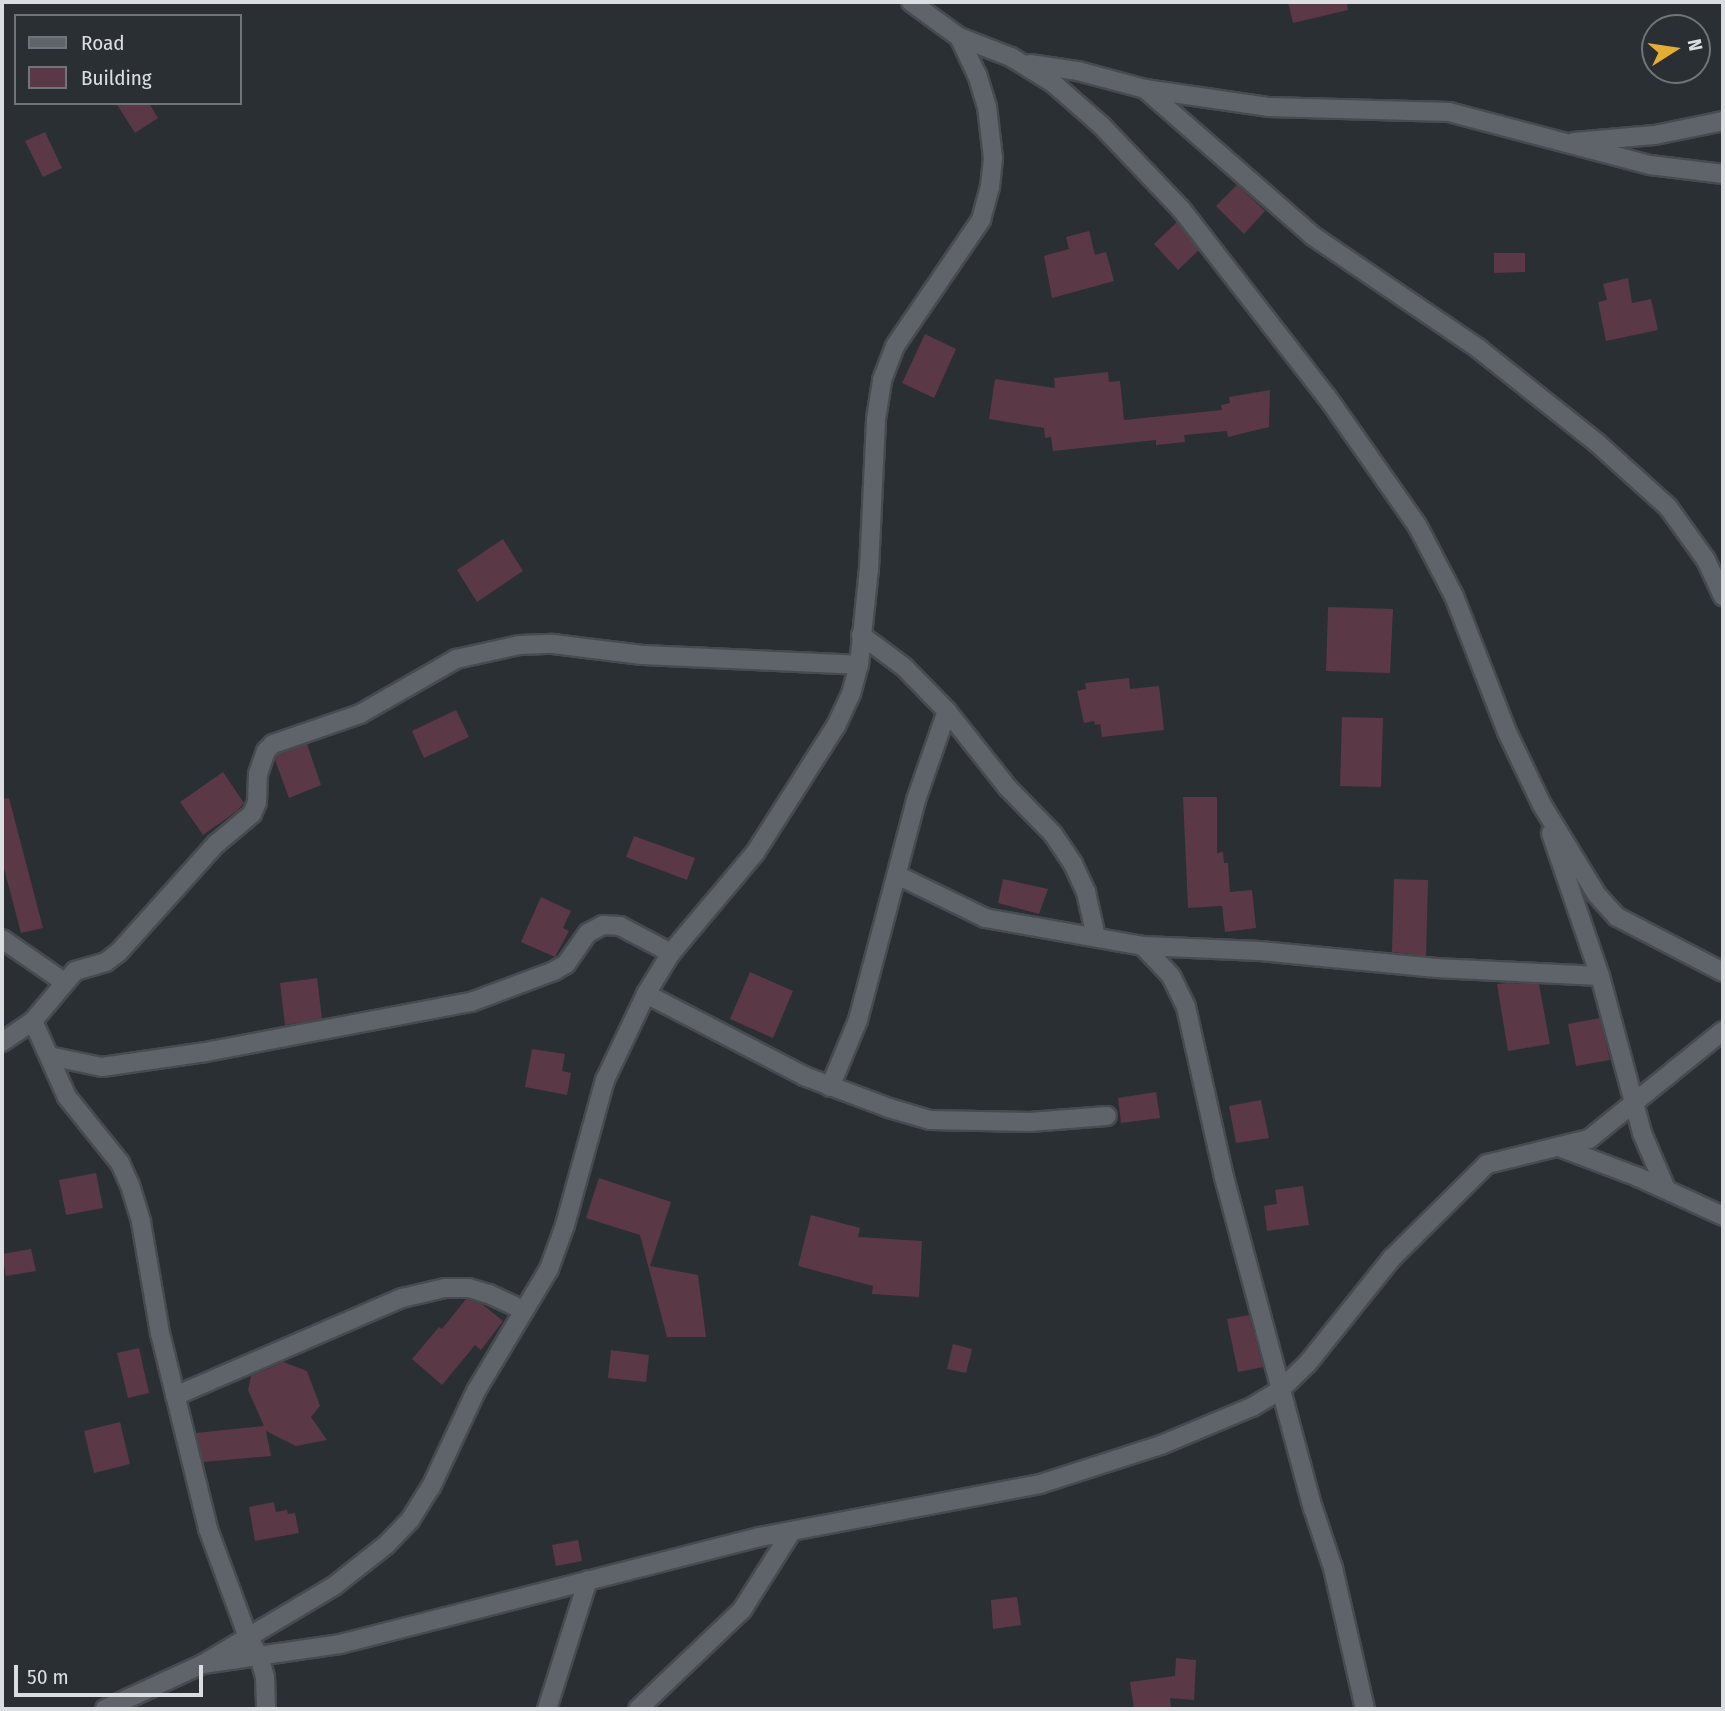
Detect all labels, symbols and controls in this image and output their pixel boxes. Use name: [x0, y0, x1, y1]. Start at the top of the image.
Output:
legend: [14, 14, 242, 105]
north arrow: [1641, 14, 1711, 84]
text: Road: [81, 30, 125, 56]
text: N: [1683, 37, 1708, 53]
text: Building: [81, 65, 152, 91]
scale bar: [18, 1652, 206, 1696]
text: 50 m: [27, 1664, 69, 1690]

